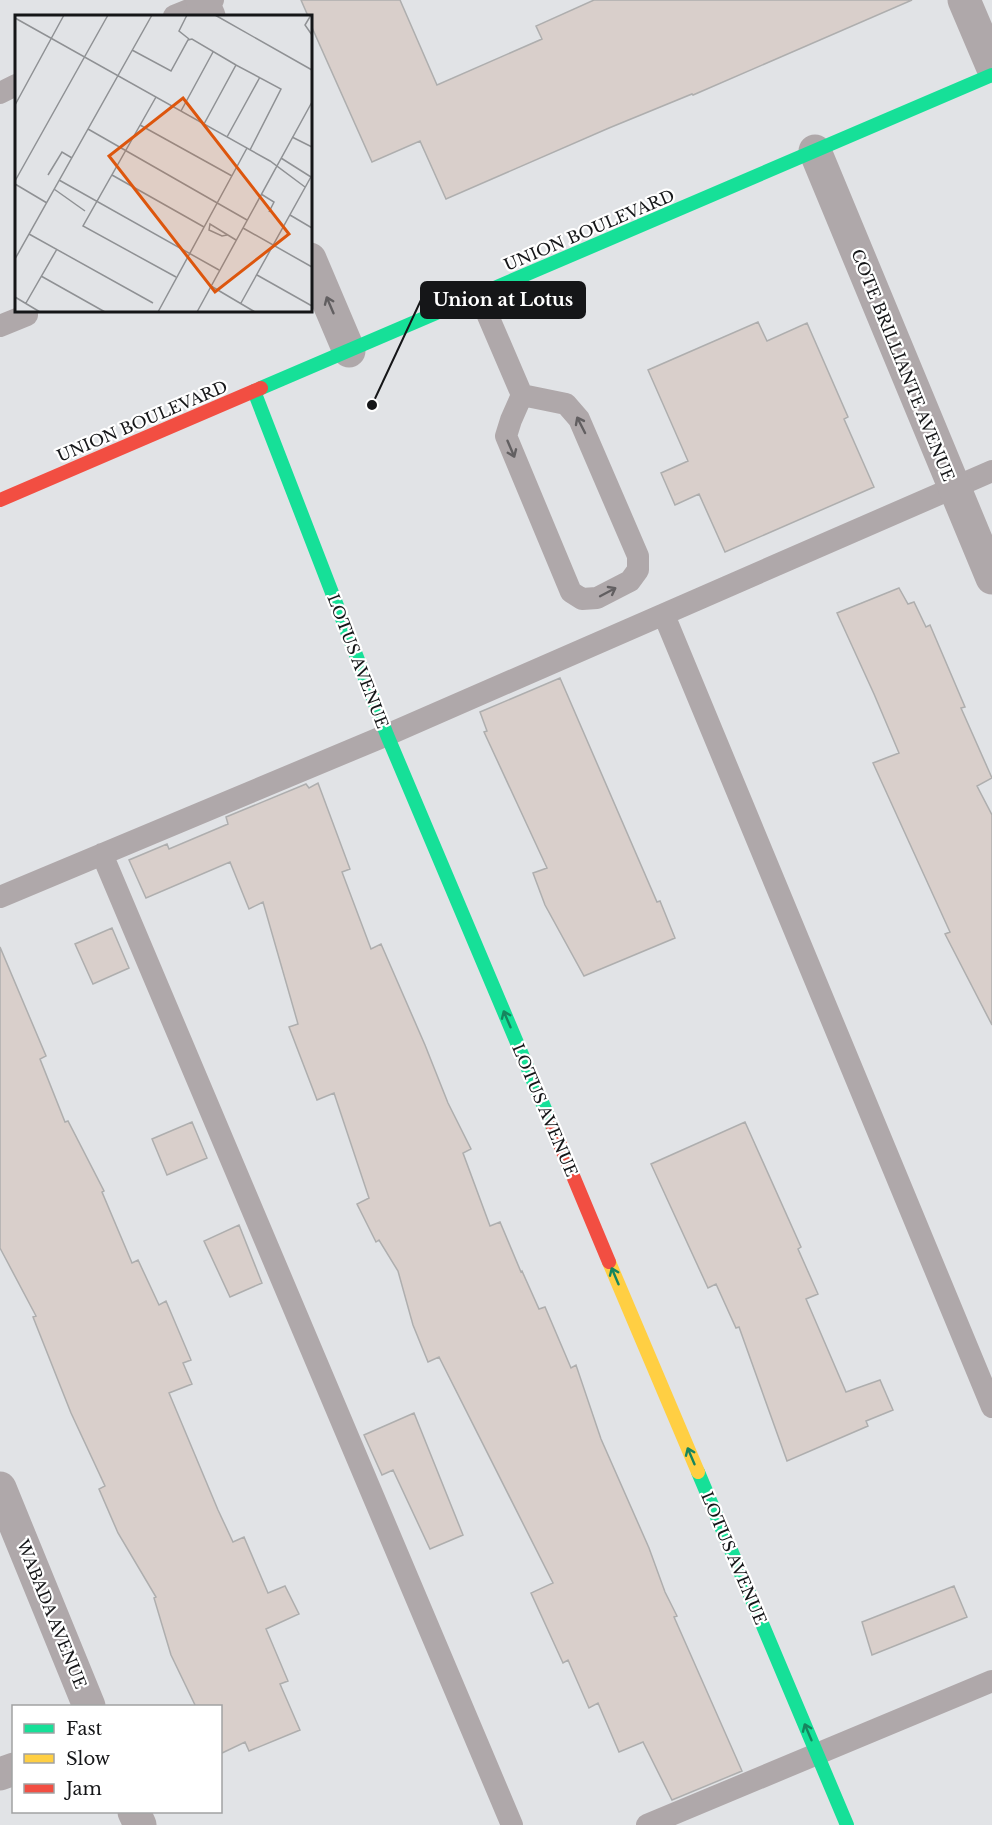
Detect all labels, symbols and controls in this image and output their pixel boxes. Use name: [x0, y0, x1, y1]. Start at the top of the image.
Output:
inset map: [15, 15, 312, 312]
street label: UNION BOULEVARD: [501, 185, 677, 275]
street label: COTE BRILLIANTE AVENUE: [847, 246, 959, 484]
callout: Union at Lotus: [421, 282, 585, 318]
text: Union at Lotus: [433, 289, 573, 311]
one-way arrow: [324, 296, 335, 314]
street label: UNION BOULEVARD: [54, 376, 230, 466]
one-way arrow: [574, 416, 586, 434]
one-way arrow: [507, 440, 518, 458]
one-way arrow: [599, 586, 617, 597]
street label: LOTUS AVENUE: [323, 591, 393, 731]
one-way arrow: [501, 1011, 512, 1029]
street label: LOTUS AVENUE: [508, 1041, 582, 1179]
one-way arrow: [609, 1268, 620, 1286]
one-way arrow: [685, 1447, 696, 1466]
street label: LOTUS AVENUE: [697, 1489, 771, 1627]
street label: WABADA AVENUE: [13, 1536, 91, 1691]
legend: [12, 1705, 222, 1813]
text: Fast: [66, 1718, 103, 1740]
one-way arrow: [802, 1724, 813, 1742]
text: Slow: [66, 1748, 111, 1770]
text: Jam: [64, 1778, 102, 1800]

